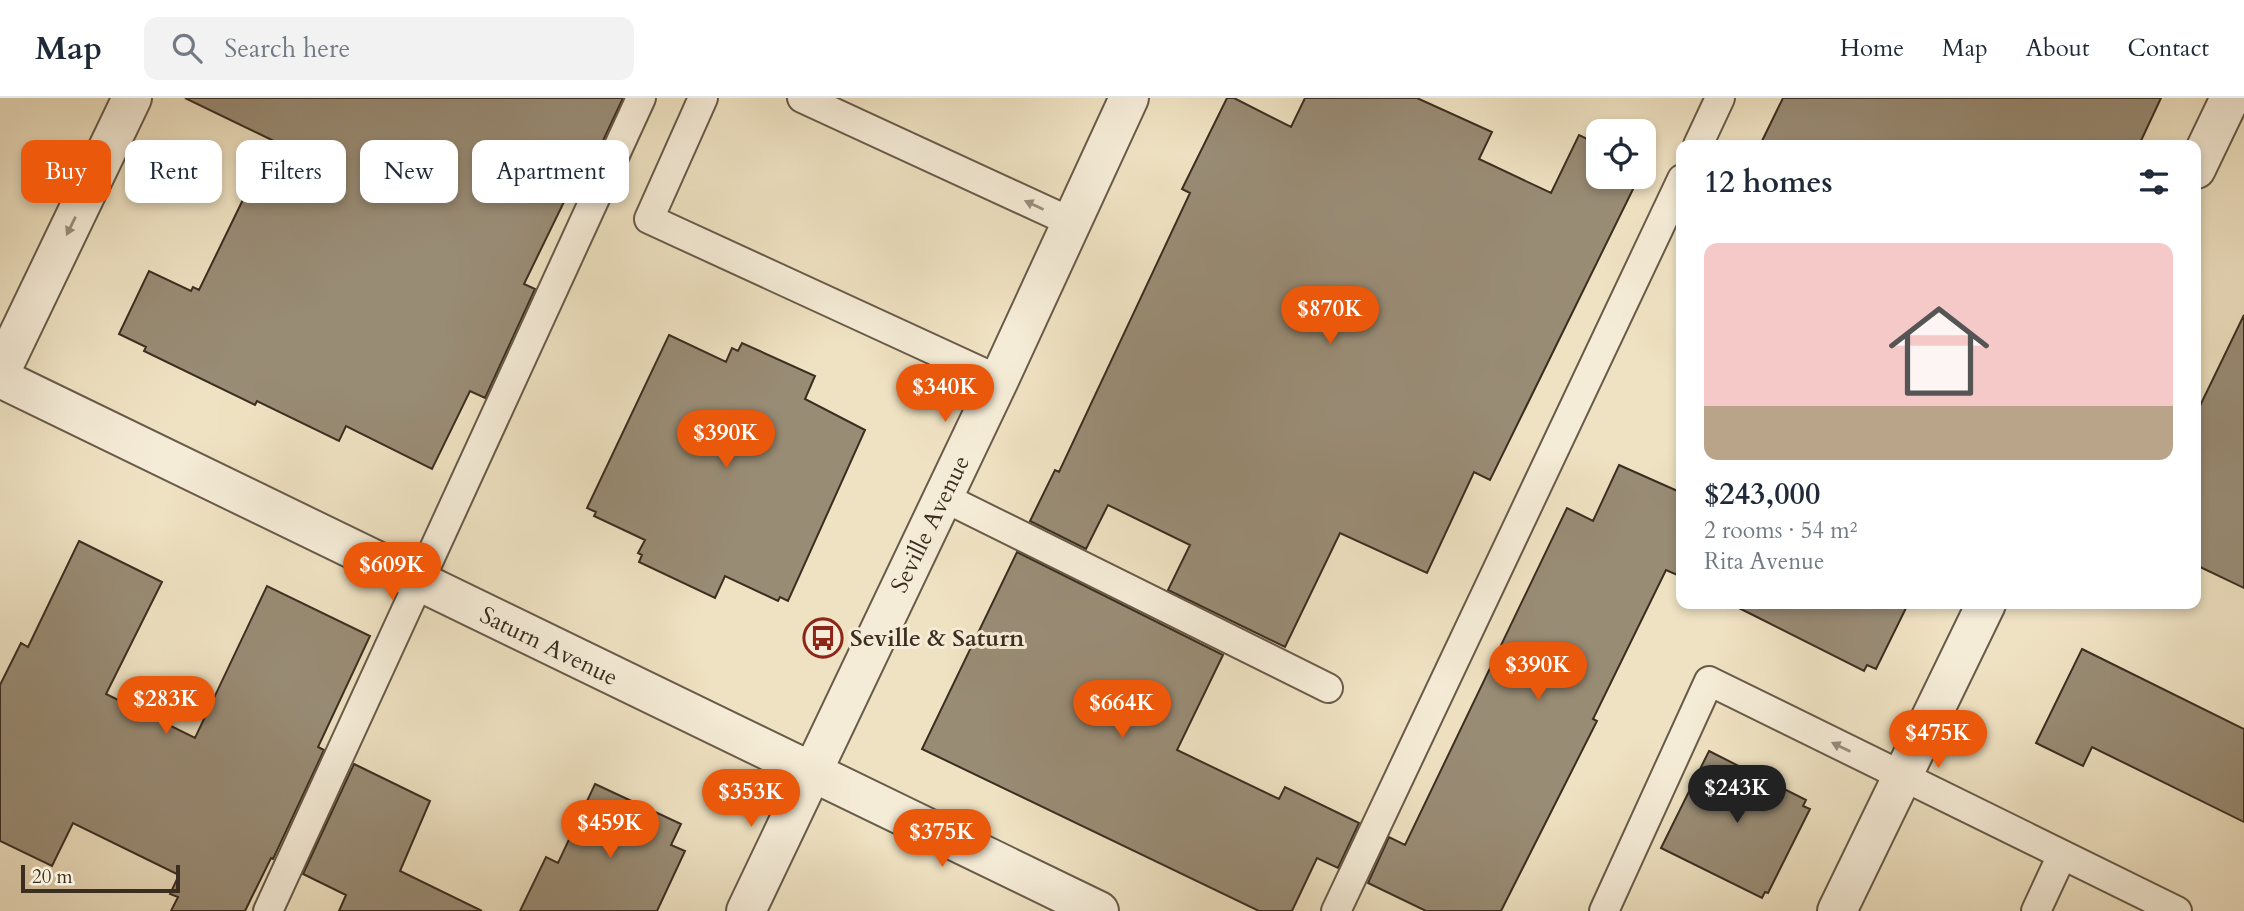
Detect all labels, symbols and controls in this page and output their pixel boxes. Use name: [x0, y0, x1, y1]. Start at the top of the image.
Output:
search box: [144, 17, 634, 80]
text: Map: [35, 26, 102, 71]
icon: search: [168, 29, 206, 67]
text: Search here: [224, 31, 350, 66]
text: Home: [1840, 32, 1904, 65]
text: Map: [1942, 32, 1988, 65]
text: About: [2026, 32, 2090, 65]
text: Contact: [2128, 32, 2209, 65]
map controls: [1586, 119, 1656, 189]
button: locate: [1586, 119, 1656, 189]
chip: Buy: [21, 140, 111, 203]
chip: Rent: [125, 140, 222, 203]
chip: Filters: [236, 140, 346, 203]
chip: New: [360, 140, 458, 203]
chip: Apartment: [472, 140, 629, 203]
text: 12 homes: [1704, 162, 1833, 203]
icon: filters: [2135, 163, 2173, 201]
one-way arrow: [1023, 199, 1044, 210]
one-way arrow: [65, 216, 76, 236]
pin: $870K: [1281, 286, 1379, 346]
icon: home: [1876, 288, 2002, 414]
text: $870K: [1297, 293, 1363, 324]
pin: $340K: [896, 364, 994, 424]
text: $340K: [912, 371, 978, 402]
pin: $390K: [677, 410, 775, 470]
text: $390K: [693, 417, 759, 448]
street label: Seville Avenue: [883, 450, 978, 599]
text: $243,000: [1704, 474, 1820, 515]
text: 2 rooms · 54 m²: [1704, 515, 1857, 546]
pin: $609K: [343, 542, 441, 602]
text: Rita Avenue: [1704, 546, 1824, 577]
text: $609K: [359, 549, 425, 580]
street label: Saturn Avenue: [474, 599, 623, 694]
bus stop icon: Seville & Saturn: [802, 617, 844, 659]
place label: Seville & Saturn: [850, 622, 1025, 655]
pin: $390K: [1489, 642, 1587, 702]
text: $390K: [1505, 649, 1571, 680]
pin: $283K: [117, 676, 215, 736]
pin: $664K: [1073, 680, 1171, 740]
text: $283K: [133, 683, 199, 714]
text: $664K: [1089, 687, 1155, 718]
pin: $475K: [1889, 710, 1987, 770]
text: $475K: [1905, 717, 1971, 748]
one-way arrow: [1831, 742, 1851, 753]
pin: $243K: [1688, 766, 1786, 825]
pin: $353K: [702, 770, 800, 829]
text: $243K: [1704, 772, 1770, 803]
text: $353K: [718, 776, 784, 807]
pin: $459K: [561, 800, 659, 860]
text: $459K: [577, 807, 643, 838]
pin: $375K: [893, 810, 991, 869]
text: $375K: [909, 816, 975, 847]
scale bar: [21, 862, 180, 894]
text: 20 m: [32, 864, 73, 890]

